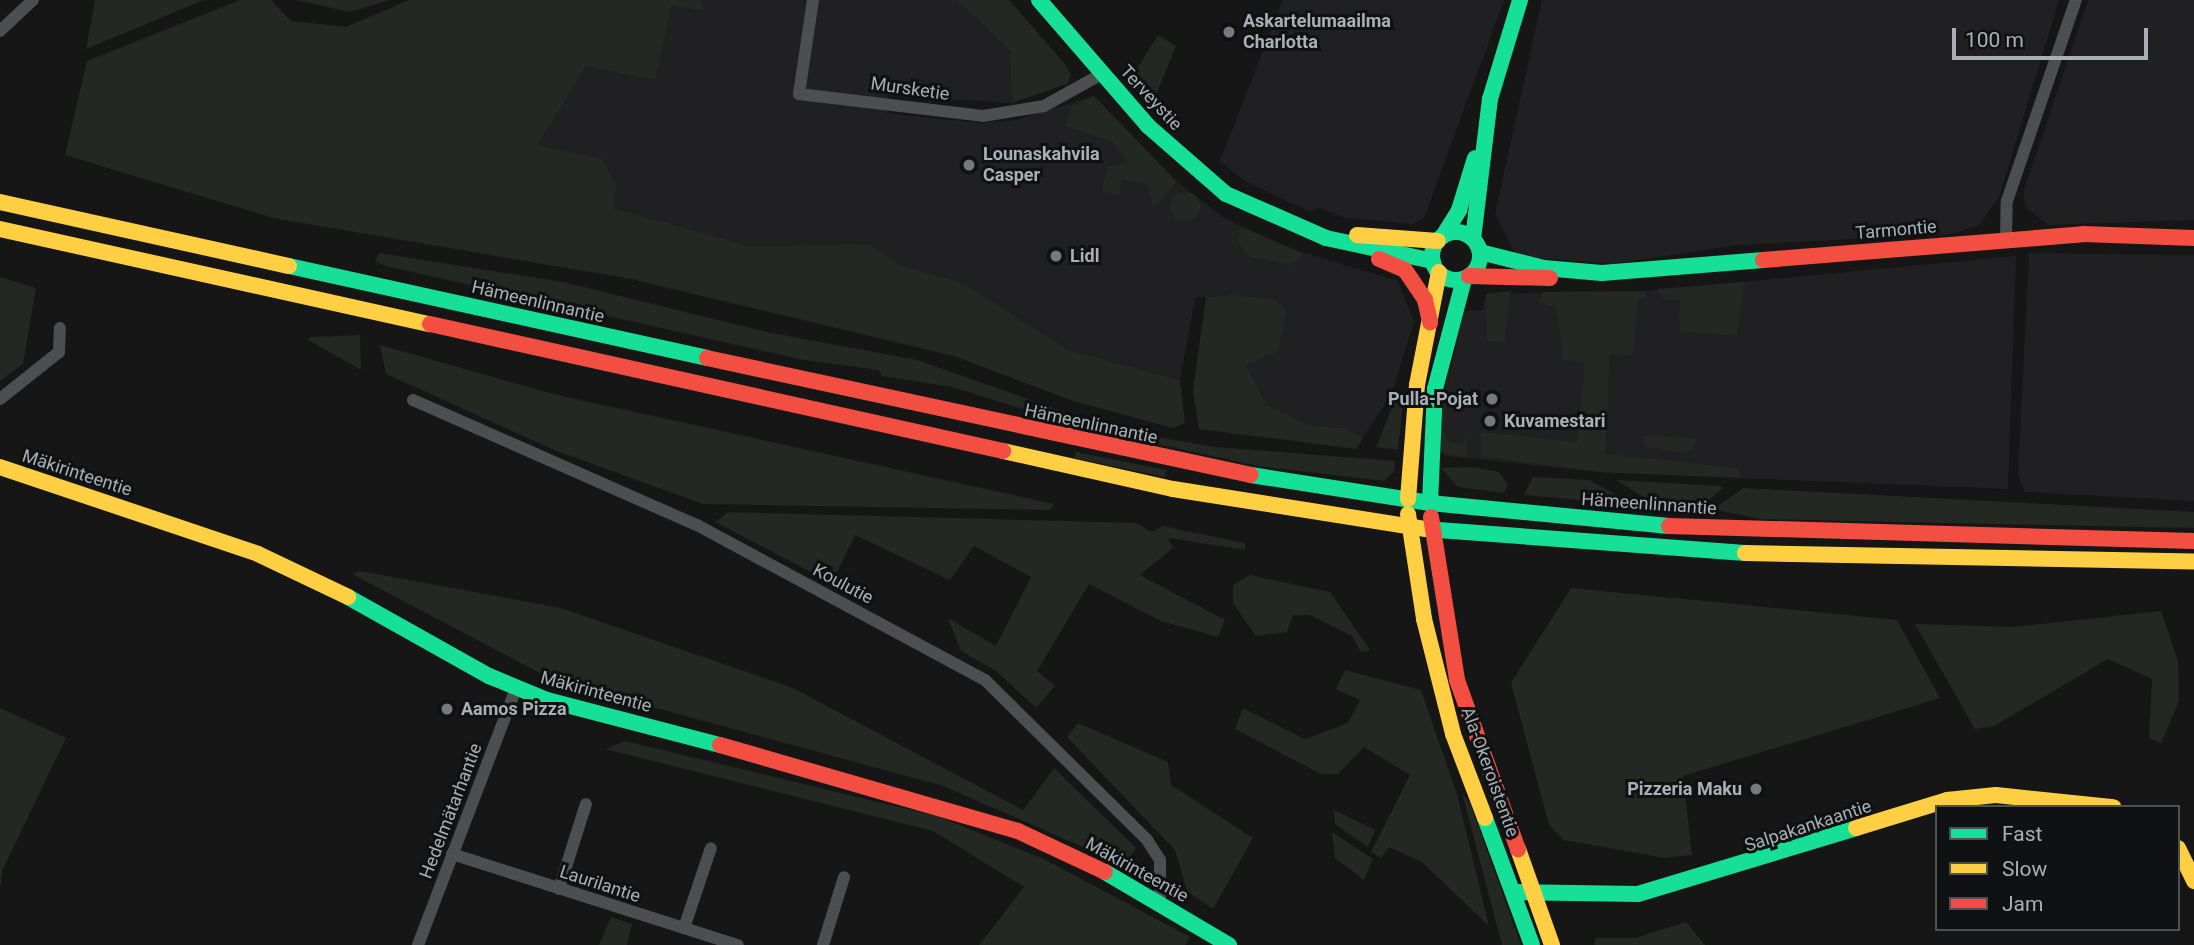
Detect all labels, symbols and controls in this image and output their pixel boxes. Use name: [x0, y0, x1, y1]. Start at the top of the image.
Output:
place label: Askartelumaailma Charlotta: [1243, 11, 1391, 54]
scale bar: [1956, 14, 2152, 58]
marker: Askartelumaailma Charlotta: [1221, 24, 1237, 40]
text: 100 m: [1965, 28, 2024, 52]
street label: Terveystie: [1115, 61, 1187, 135]
street label: Mursketie: [869, 73, 951, 105]
place label: Lounaskahvila Casper: [983, 144, 1100, 186]
marker: Lounaskahvila Casper: [961, 157, 977, 173]
street label: Tarmontie: [1854, 216, 1938, 244]
place label: Lidl: [1070, 245, 1099, 267]
marker: Lidl: [1048, 248, 1064, 264]
street label: Hämeenlinnantie: [469, 276, 607, 328]
place label: Pulla-Pojat: [1388, 388, 1478, 410]
marker: Pulla-Pojat: [1484, 391, 1500, 407]
street label: Hämeenlinnantie: [1022, 399, 1160, 449]
place label: Kuvamestari: [1504, 410, 1606, 432]
marker: Kuvamestari: [1482, 413, 1498, 429]
street label: Mäkirinteentie: [19, 445, 135, 501]
street label: Hämeenlinnantie: [1581, 488, 1717, 520]
street label: Koulutie: [809, 559, 877, 609]
street label: Mäkirinteentie: [538, 667, 654, 717]
place label: Aamos Pizza: [461, 698, 567, 720]
marker: Aamos Pizza: [439, 701, 455, 717]
street label: Ala-Okeroistentie: [1456, 704, 1524, 840]
street label: Hedelmätarhantie: [415, 740, 487, 882]
place label: Pizzeria Maku: [1627, 778, 1742, 800]
marker: Pizzeria Maku: [1748, 781, 1764, 797]
street label: Salpakankaantie: [1742, 795, 1874, 857]
legend: [1935, 805, 2180, 931]
text: Fast: [2002, 822, 2042, 846]
street label: Mäkirinteentie: [1082, 833, 1192, 907]
text: Slow: [2002, 857, 2047, 881]
street label: Laurilantie: [557, 861, 643, 907]
text: Jam: [2002, 892, 2043, 916]

